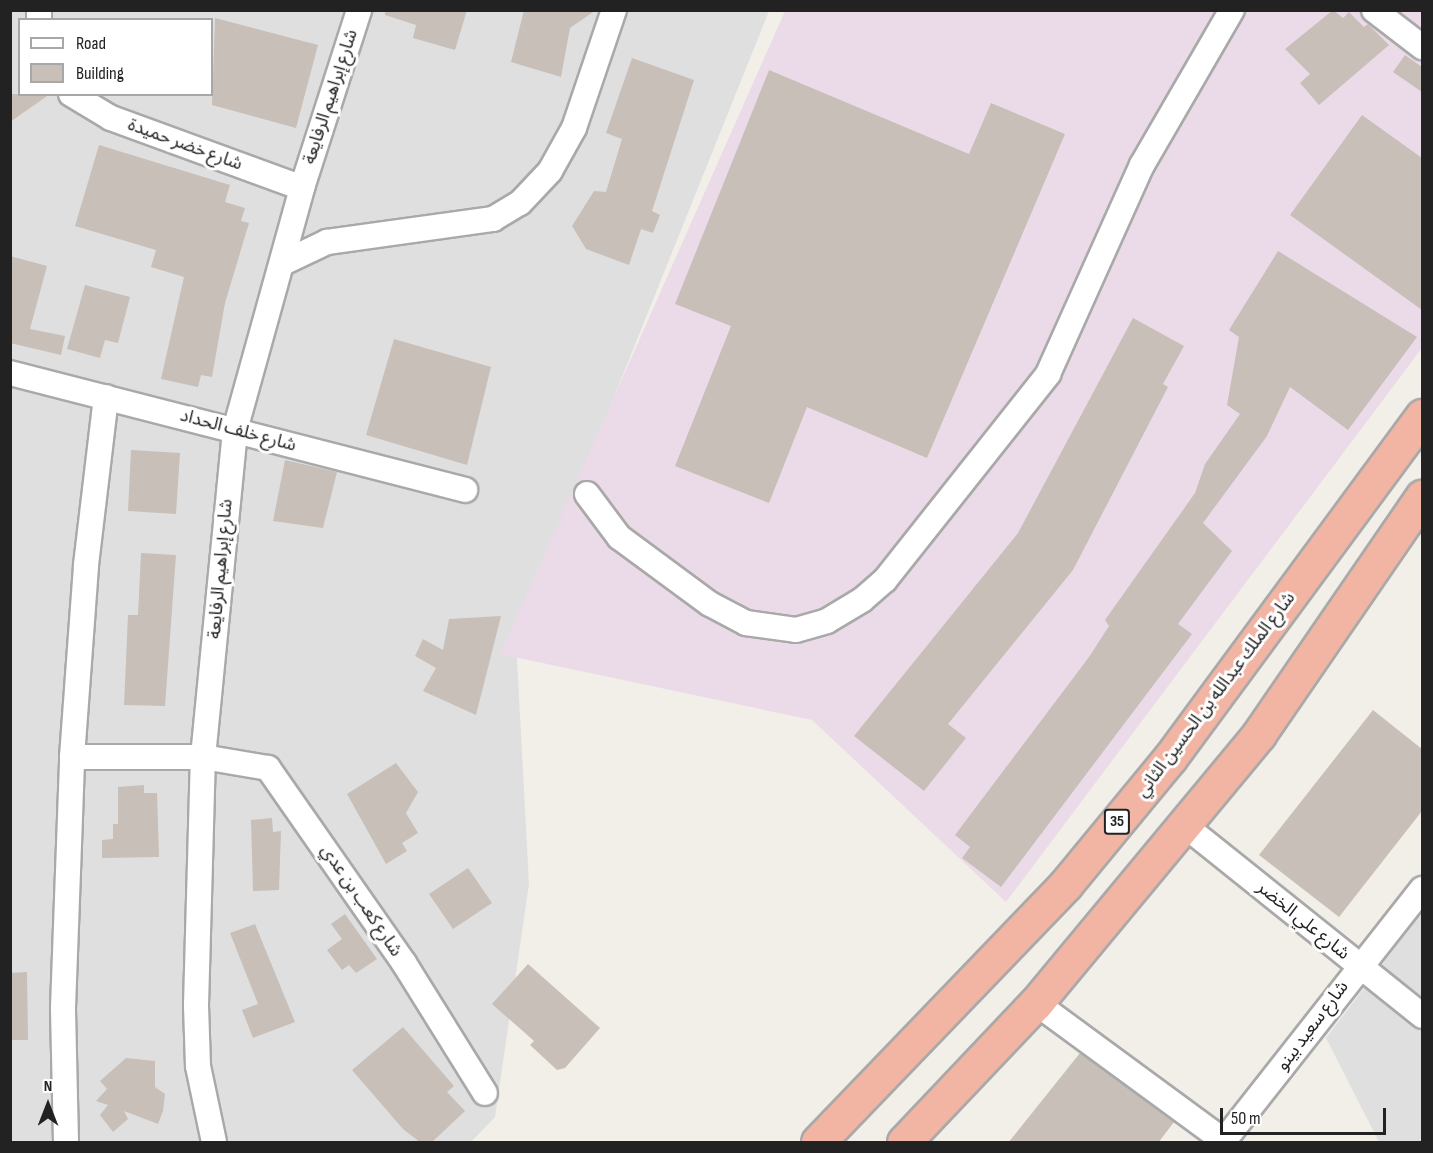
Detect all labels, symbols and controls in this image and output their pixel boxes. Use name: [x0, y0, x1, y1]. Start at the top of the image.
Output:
legend: [18, 18, 213, 96]
street label: شارع إبراهيم الرفايعة: [299, 27, 363, 167]
text: Road: [76, 33, 106, 54]
text: Building: [76, 63, 124, 84]
street label: شارع خضر حميدة: [125, 114, 245, 176]
street label: شارع خلف الحداد: [178, 405, 298, 457]
street label: شارع إبراهيم الرفايعة: [204, 498, 238, 640]
street label: شارع الملك عبدالله بن الحسين الثاني: [1132, 588, 1300, 802]
road number: 35: [1104, 809, 1130, 835]
street label: شارع كعب بن عدي: [316, 841, 406, 961]
street label: شارع علي الخضر: [1252, 877, 1354, 965]
street label: شارع سعيد بينو: [1272, 977, 1354, 1075]
north arrow: [18, 1075, 78, 1135]
text: N: [44, 1077, 52, 1096]
scale bar: [1223, 1096, 1390, 1134]
text: 50 m: [1231, 1108, 1261, 1129]

